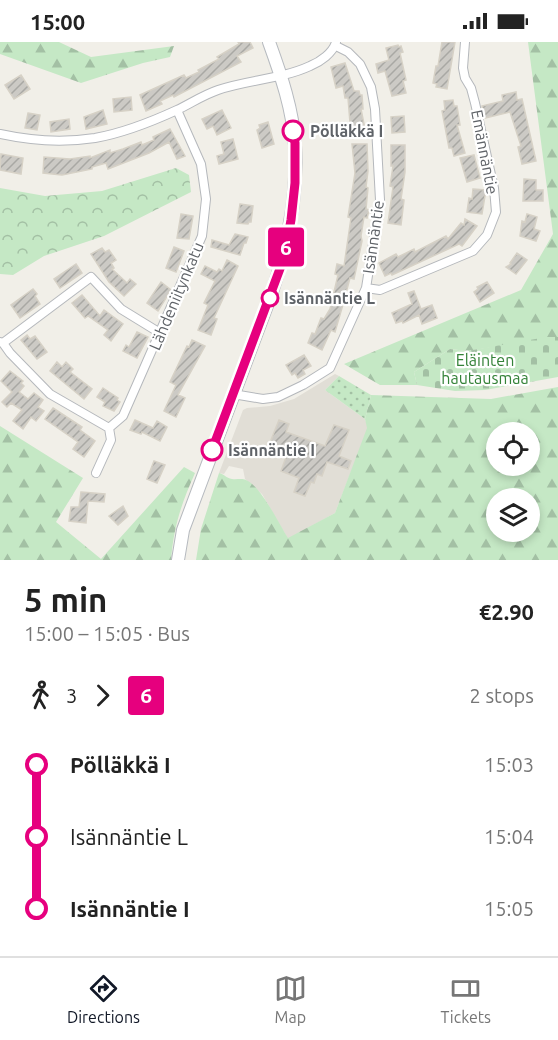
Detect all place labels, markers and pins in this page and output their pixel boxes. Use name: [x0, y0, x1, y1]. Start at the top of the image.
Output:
marker: Pölläkkä I: [282, 120, 304, 142]
place label: Pölläkkä I: [310, 122, 383, 140]
marker: Isännäntie L: [261, 289, 279, 307]
place label: Isännäntie L: [284, 289, 375, 307]
marker: Isännäntie I: [201, 439, 223, 461]
place label: Isännäntie I: [228, 441, 315, 459]

